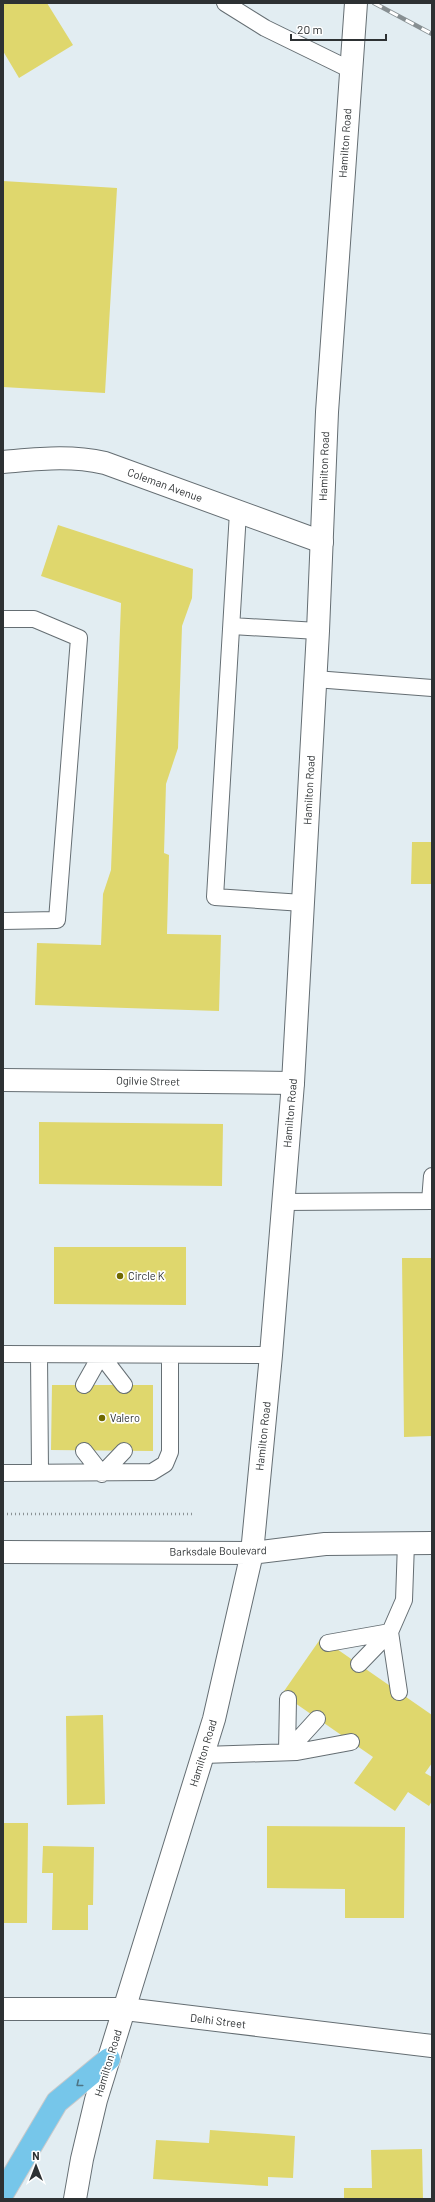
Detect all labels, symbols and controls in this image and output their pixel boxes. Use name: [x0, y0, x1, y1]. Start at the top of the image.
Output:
scale bar: [291, 16, 386, 42]
text: 20 m: [297, 22, 323, 36]
street label: Hamilton Road: [336, 108, 353, 178]
street label: Hamilton Road: [316, 431, 331, 501]
street label: Coleman Avenue: [126, 465, 205, 504]
street label: Hamilton Road: [300, 755, 317, 825]
street label: Ogilvie Street: [116, 1073, 180, 1088]
street label: Hamilton Road: [280, 1078, 299, 1148]
place label: Circle K: [128, 1269, 165, 1282]
marker: Circle K: [115, 1271, 125, 1281]
street label: Hamilton Road: [252, 1401, 273, 1471]
place label: Valero: [110, 1411, 140, 1424]
marker: Valero: [97, 1413, 107, 1423]
street label: Barksdale Boulevard: [169, 1543, 267, 1558]
street label: Hamilton Road: [186, 1718, 219, 1788]
street label: Delhi Street: [189, 2011, 247, 2030]
street label: Hamilton Road: [91, 2028, 124, 2098]
one-way arrow: [76, 2079, 83, 2086]
north arrow: [16, 2146, 56, 2186]
text: N: [32, 2149, 40, 2162]

